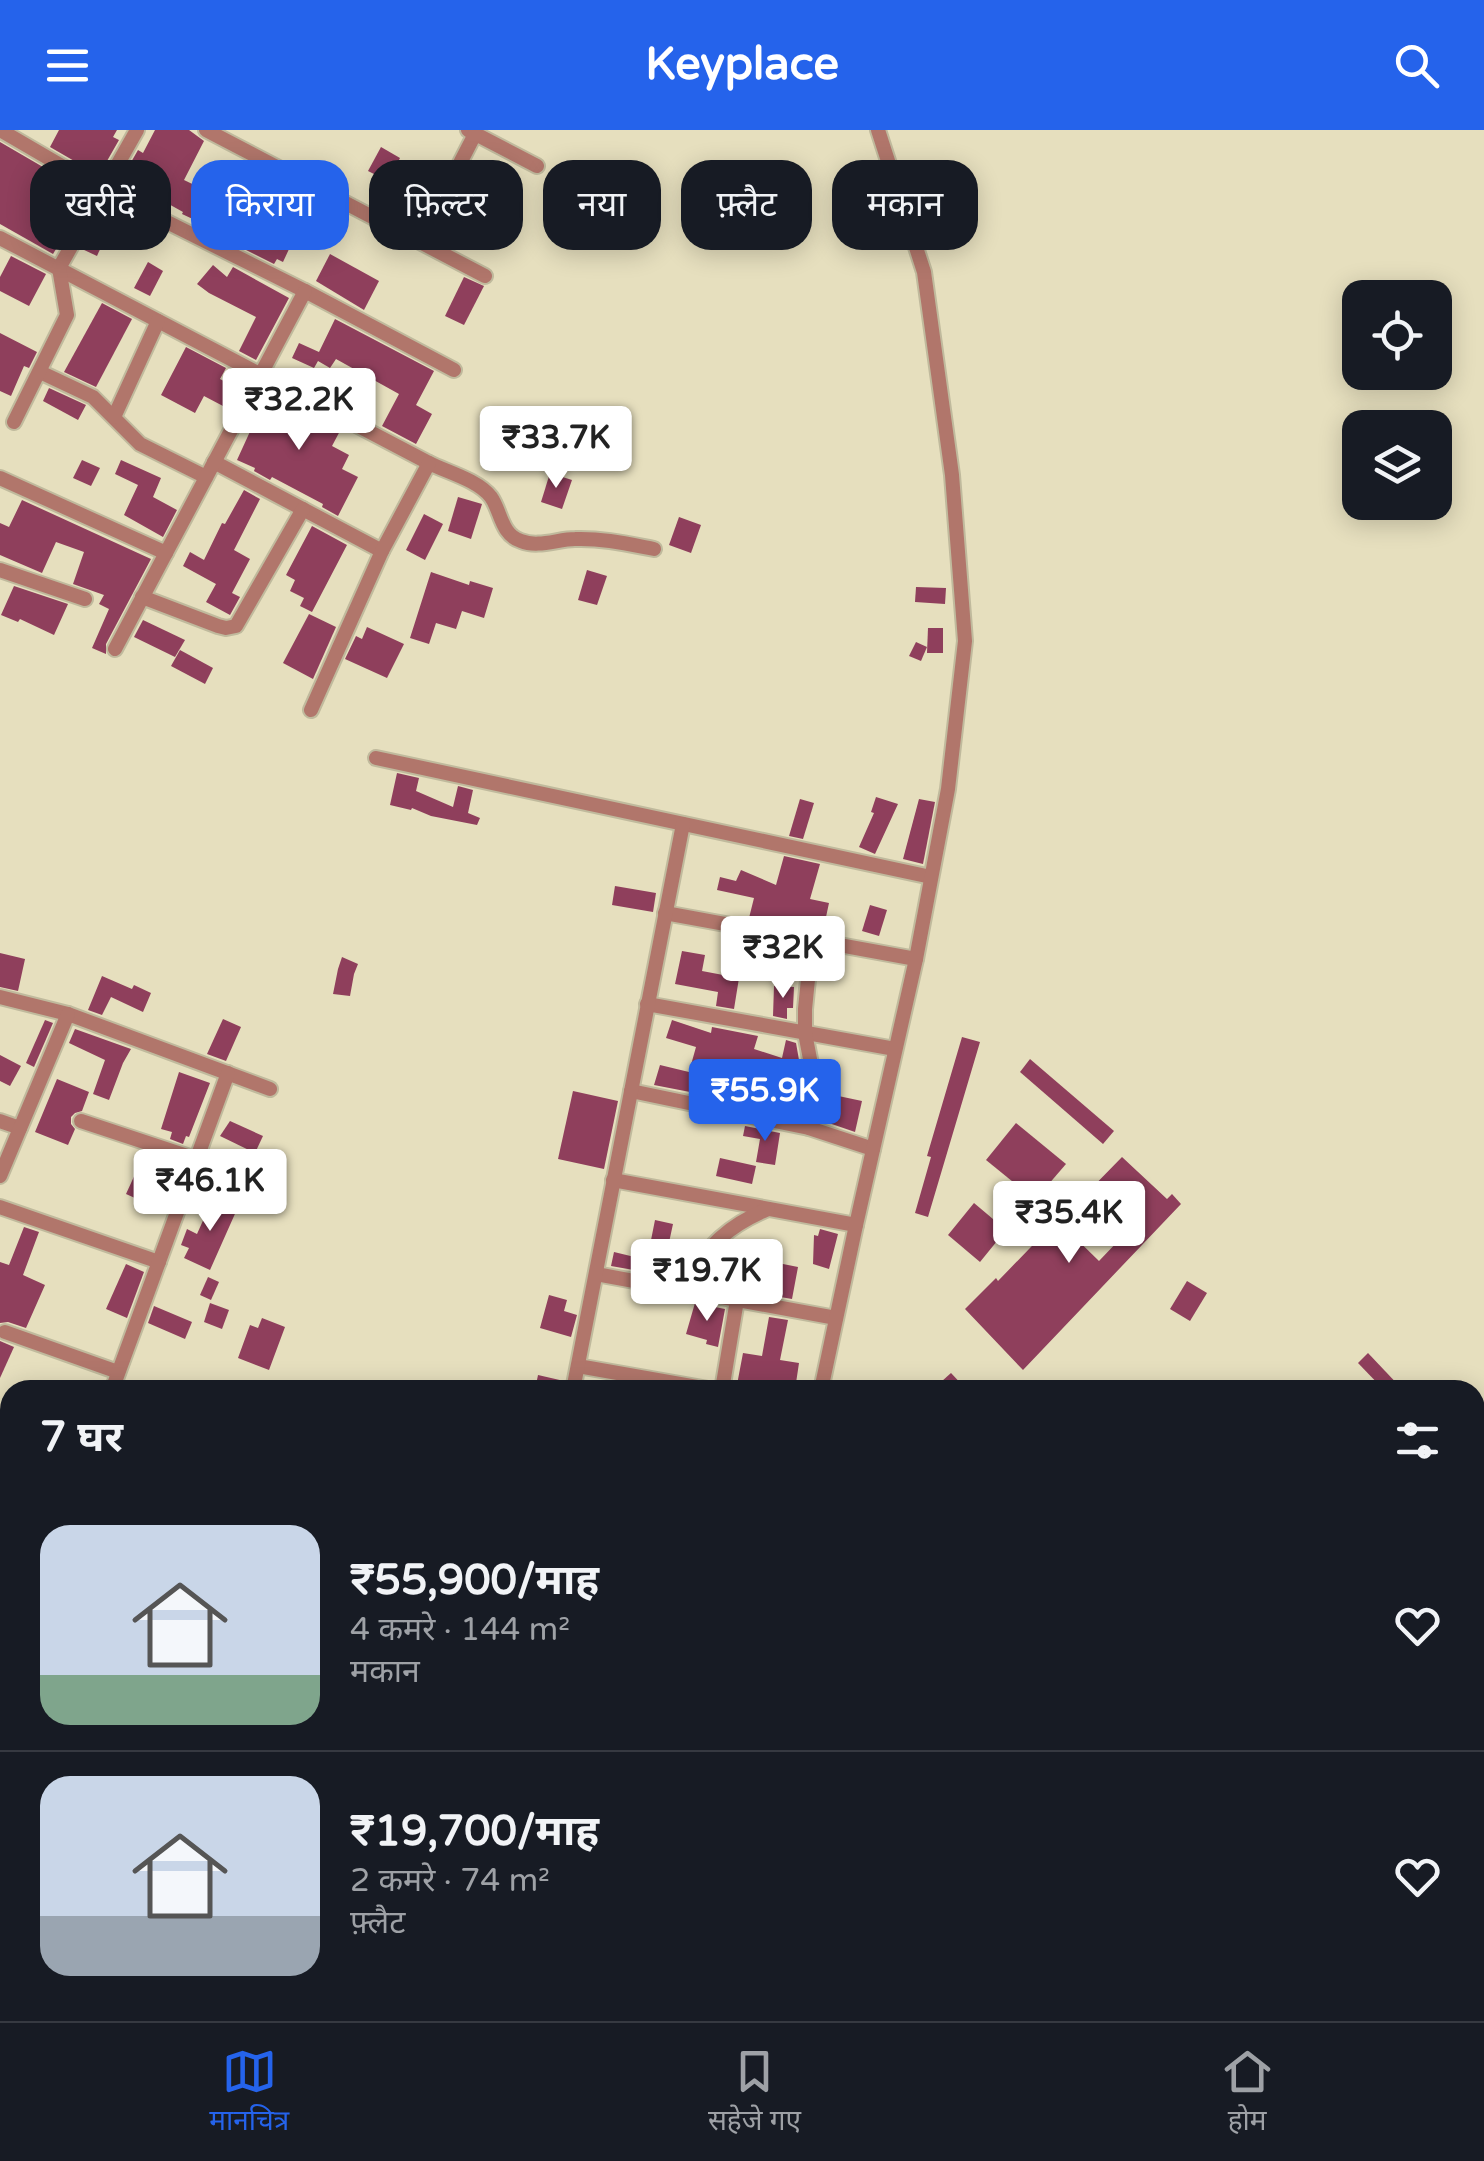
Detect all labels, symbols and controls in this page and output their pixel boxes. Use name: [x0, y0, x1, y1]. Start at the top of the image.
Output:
icon: menu: [40, 38, 95, 93]
text: Keyplace: [645, 38, 839, 92]
icon: search: [1389, 38, 1444, 93]
chip: खरीदें: [30, 160, 171, 250]
chip: किराया: [191, 160, 349, 250]
chip: फ़िल्टर: [369, 160, 523, 250]
chip: नया: [543, 160, 661, 250]
chip: फ़्लैट: [681, 160, 812, 250]
chip: मकान: [832, 160, 978, 250]
map controls: [1342, 280, 1452, 520]
button: locate: [1342, 280, 1452, 390]
pin: ₹32.2K: [218, 368, 380, 453]
text: ₹32.2K: [245, 381, 353, 419]
pin: ₹33.7K: [475, 406, 637, 491]
button: layers: [1342, 410, 1452, 520]
text: ₹33.7K: [502, 419, 610, 457]
pin: ₹32K: [724, 916, 842, 1001]
text: ₹32K: [743, 929, 823, 967]
pin: ₹55.9K: [684, 1059, 846, 1144]
text: ₹55.9K: [711, 1072, 819, 1110]
pin: ₹46.1K: [129, 1149, 291, 1234]
text: ₹46.1K: [156, 1162, 264, 1200]
pin: ₹35.4K: [988, 1181, 1150, 1266]
text: ₹35.4K: [1015, 1194, 1123, 1232]
pin: ₹19.7K: [626, 1239, 788, 1324]
text: ₹19.7K: [653, 1252, 761, 1290]
text: 7 घर: [40, 1412, 123, 1463]
icon: filters: [1390, 1413, 1445, 1468]
text: ₹55,900/माह: [350, 1555, 599, 1606]
icon: home: [120, 1565, 240, 1685]
icon: heart: [1390, 1598, 1445, 1653]
text: 4 कमरे · 144 m²: [350, 1611, 570, 1649]
text: मकान: [350, 1653, 420, 1691]
text: ₹19,700/माह: [350, 1806, 599, 1857]
icon: home: [120, 1816, 240, 1936]
icon: heart: [1390, 1849, 1445, 1904]
text: 2 कमरे · 74 m²: [350, 1862, 550, 1900]
text: फ़्लैट: [350, 1904, 405, 1942]
tab: मानचित्र: [209, 2044, 289, 2141]
tab: सहेजे गए: [708, 2044, 801, 2141]
tab: होम: [1220, 2044, 1275, 2141]

